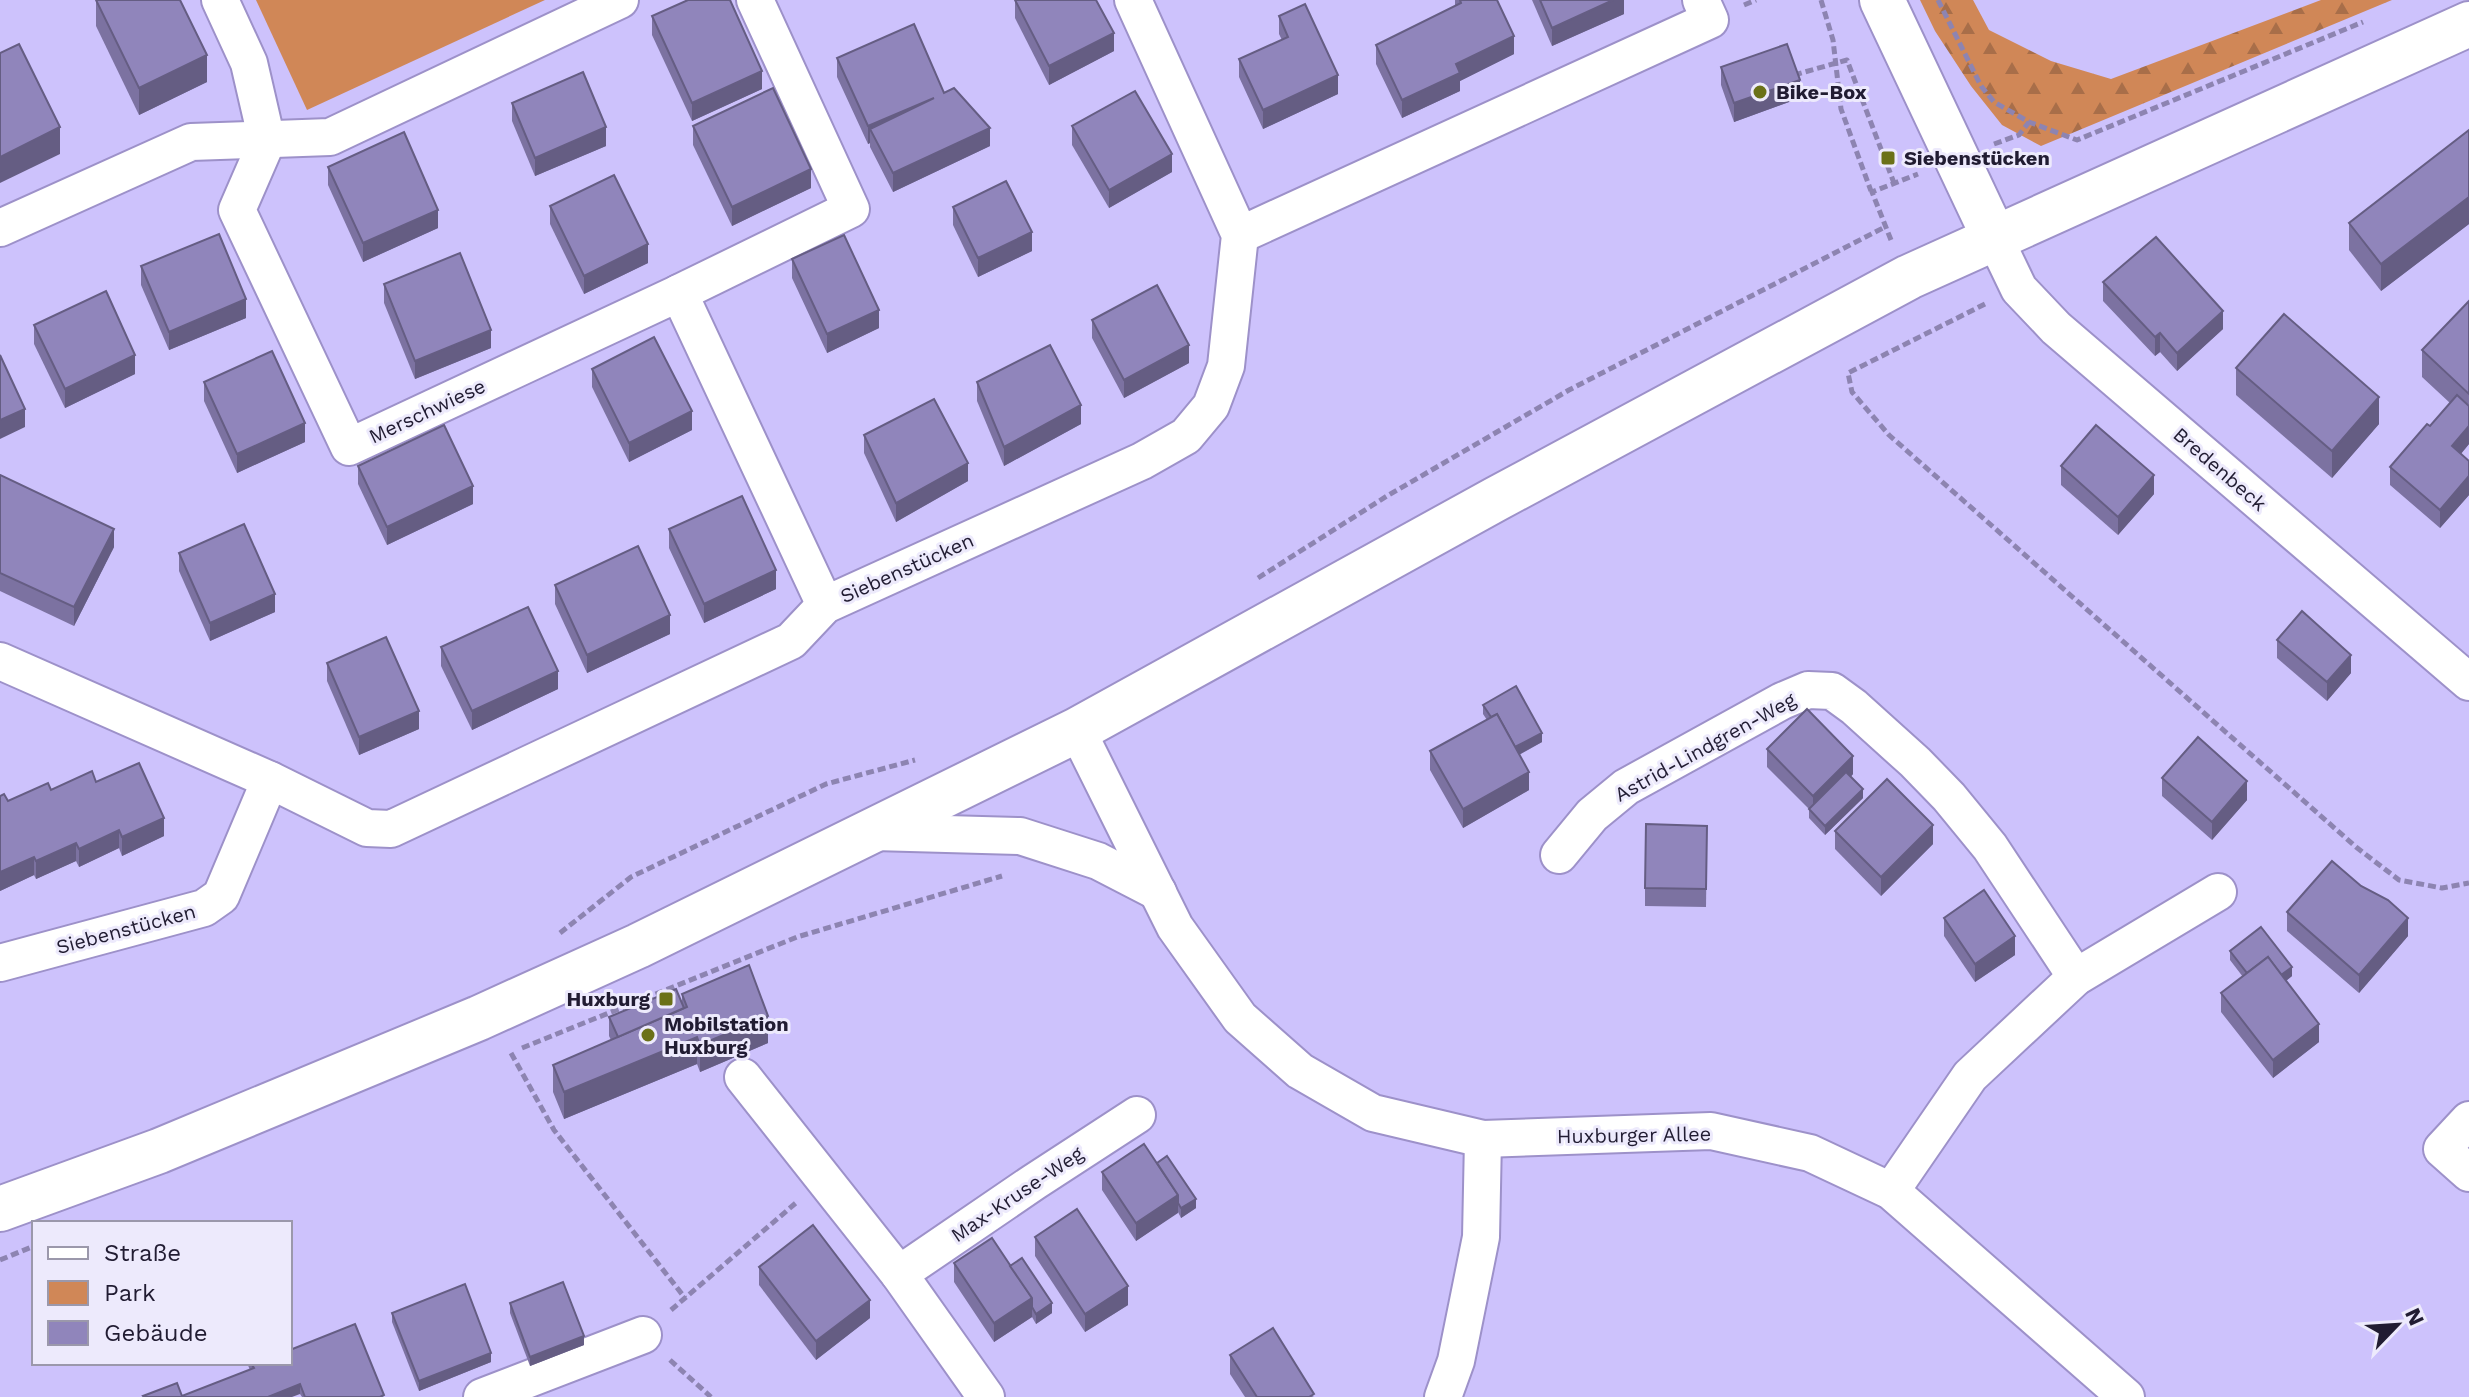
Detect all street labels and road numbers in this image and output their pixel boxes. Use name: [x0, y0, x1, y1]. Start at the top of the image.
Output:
street label: Merschwiese: [365, 374, 489, 448]
street label: Bredenbeck: [2169, 422, 2271, 516]
street label: Siebenstücken: [837, 528, 977, 608]
street label: Astrid-Lindgren-Weg: [1610, 687, 1800, 807]
street label: Siebenstücken: [54, 899, 198, 959]
street label: Huxburger Allee: [1557, 1122, 1711, 1148]
street label: Max-Kruse-Weg: [946, 1141, 1088, 1247]

